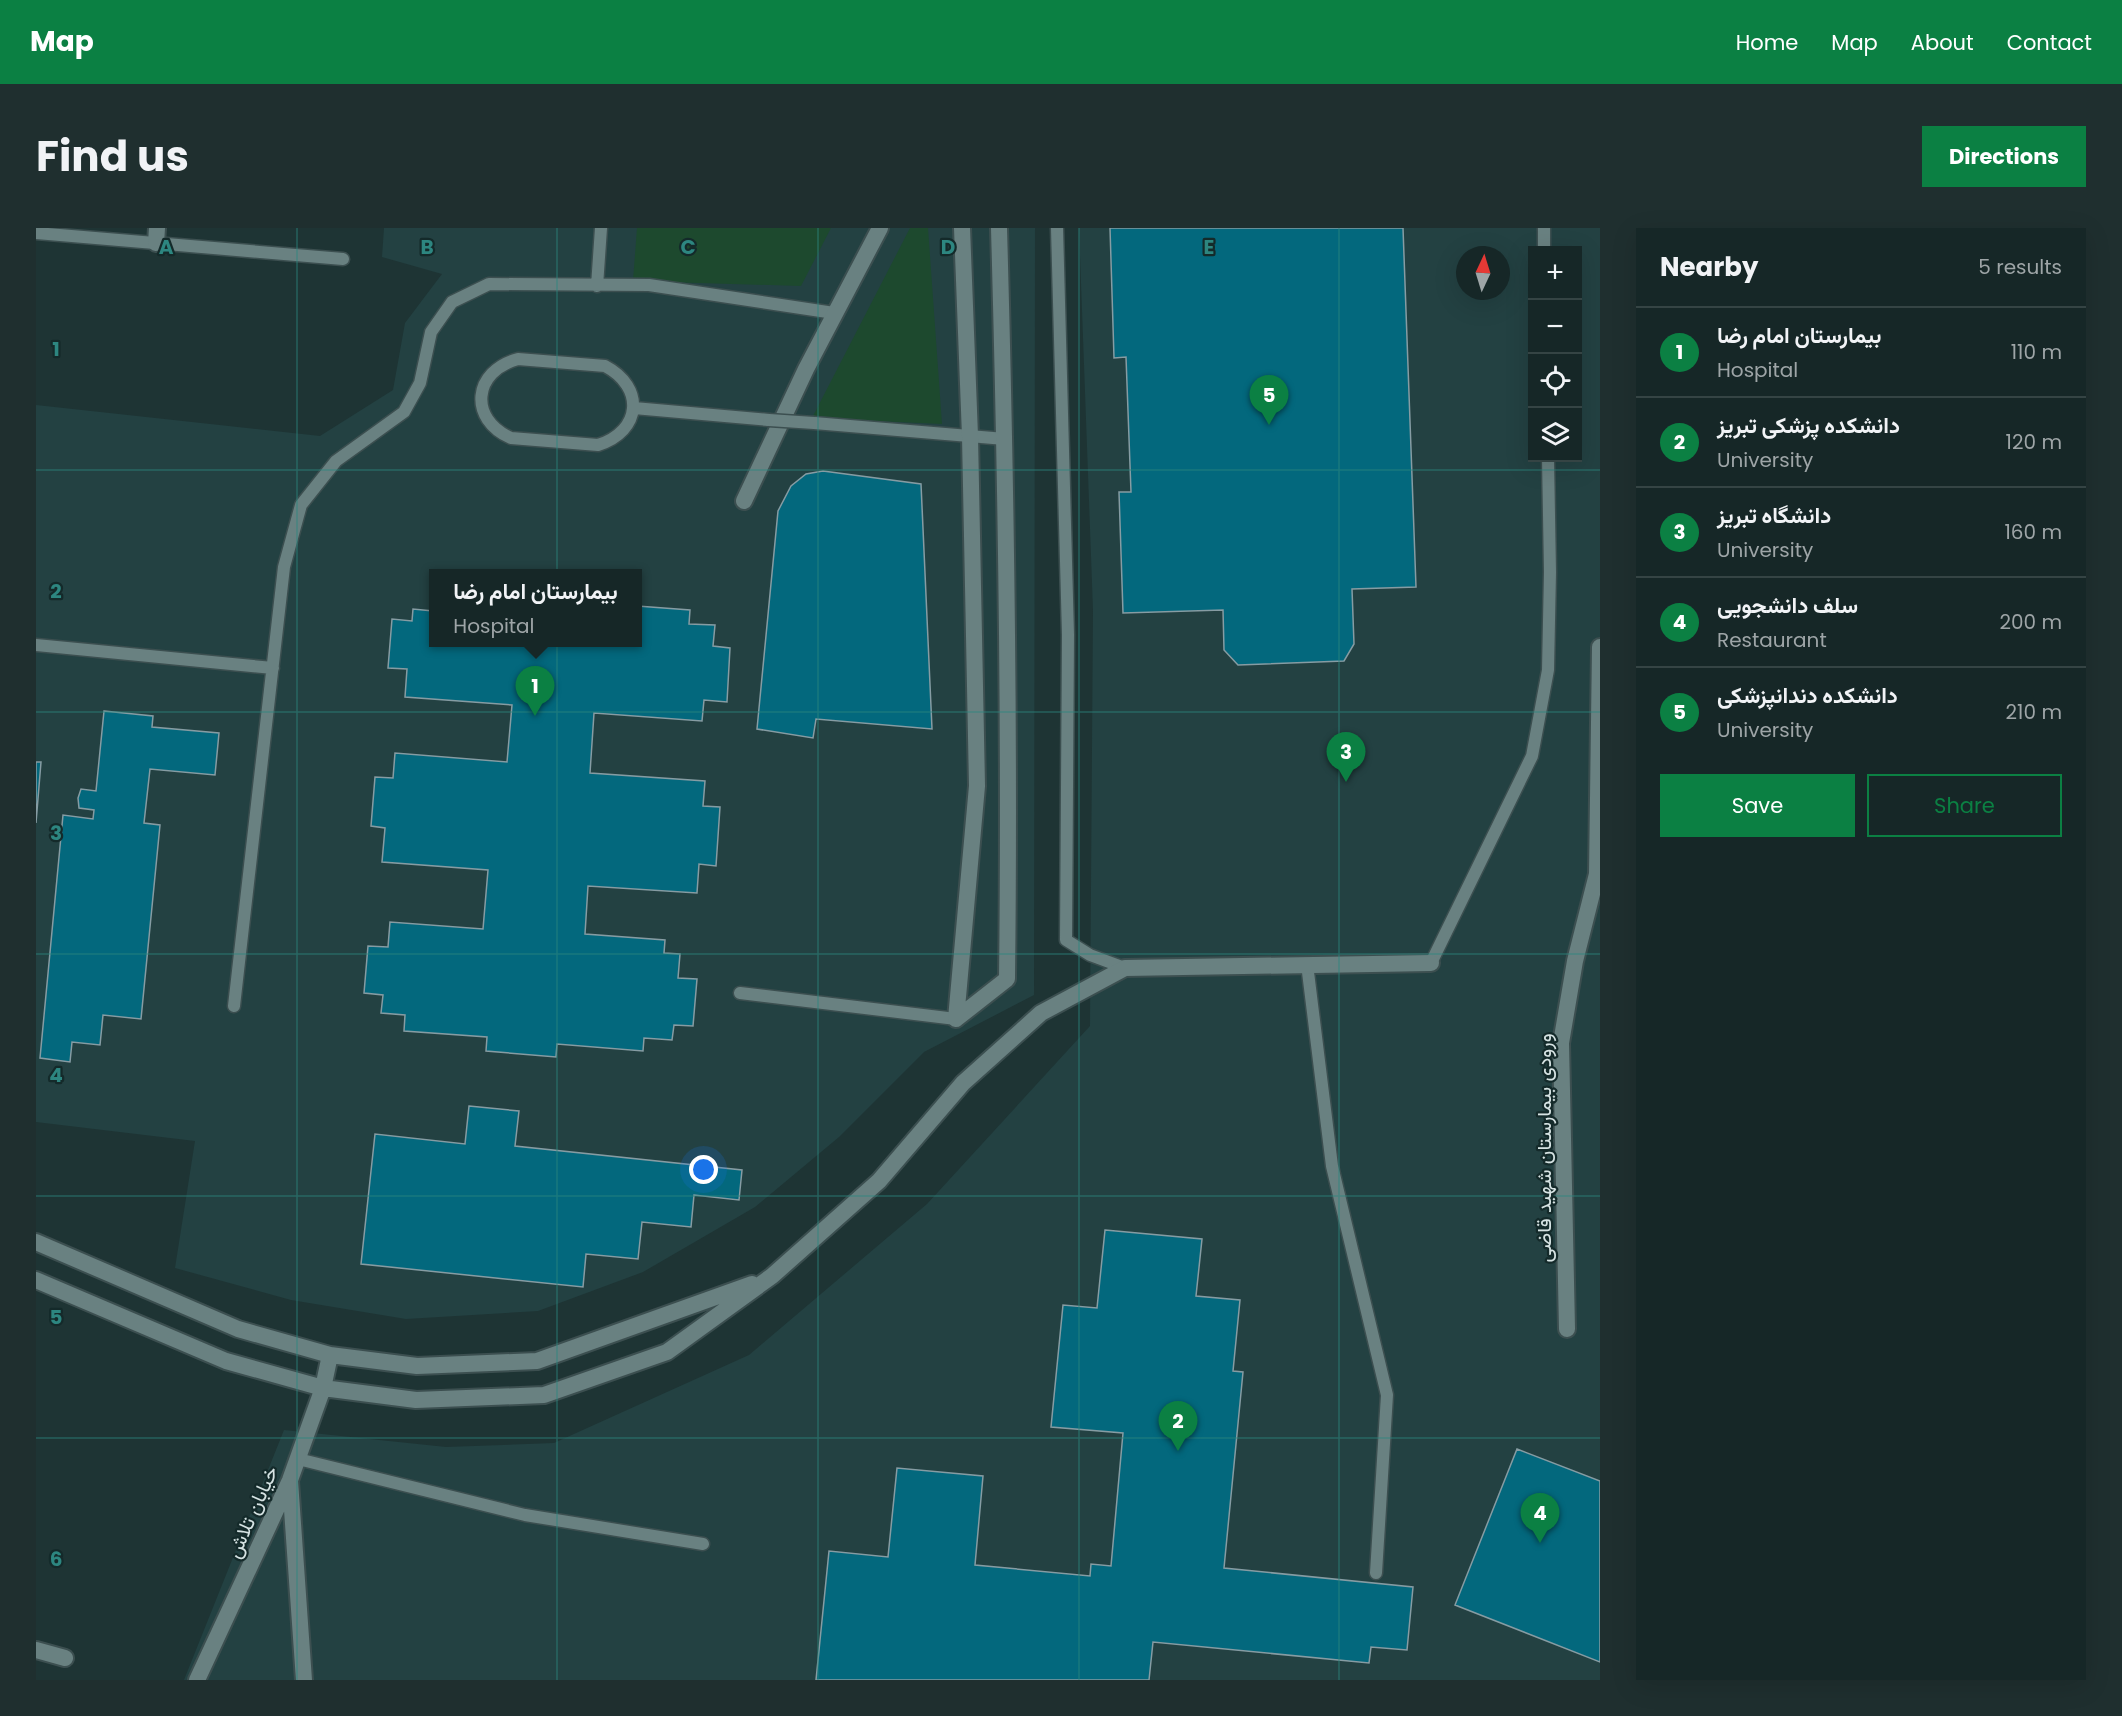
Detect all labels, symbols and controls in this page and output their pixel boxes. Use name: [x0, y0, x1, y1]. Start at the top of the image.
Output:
text: Map: [30, 22, 94, 61]
text: Home: [1736, 28, 1798, 57]
text: Map: [1831, 28, 1878, 57]
text: About: [1911, 28, 1974, 57]
text: Contact: [2007, 28, 2092, 57]
button: Directions: [1922, 126, 2086, 187]
text: Find us: [36, 127, 189, 186]
text: A: [159, 233, 174, 261]
text: B: [420, 233, 434, 261]
text: C: [680, 233, 696, 261]
text: D: [941, 233, 955, 261]
text: E: [1204, 233, 1214, 261]
north arrow: [1456, 246, 1510, 300]
map controls: [1528, 246, 1582, 462]
button: +: [1528, 246, 1582, 300]
text: Nearby: [1660, 249, 1758, 285]
text: 5 results: [1978, 253, 2062, 281]
button: −: [1528, 300, 1582, 354]
text: بیمارستان امام رضا: [1717, 320, 1881, 351]
text: 1: [52, 335, 60, 363]
text: 1: [1676, 338, 1683, 366]
text: 110 m: [2011, 338, 2062, 366]
button: locate: [1528, 354, 1582, 408]
text: Hospital: [1717, 356, 1798, 384]
pin: 5: [1250, 376, 1288, 425]
button: layers: [1528, 408, 1582, 462]
text: دانشکده پزشکی تبریز: [1717, 410, 1900, 441]
text: 2: [1674, 428, 1685, 456]
text: 120 m: [2006, 428, 2062, 456]
text: University: [1717, 446, 1813, 474]
text: دانشگاه تبریز: [1717, 500, 1831, 531]
text: 3: [1673, 518, 1686, 546]
text: 160 m: [2004, 518, 2062, 546]
text: University: [1717, 536, 1813, 564]
popup: [429, 569, 642, 647]
text: بیمارستان امام رضا: [453, 576, 618, 607]
text: 2: [50, 577, 62, 605]
text: سلف دانشجویی: [1717, 590, 1858, 621]
text: 4: [1673, 608, 1686, 636]
text: 200 m: [1999, 608, 2062, 636]
text: Hospital: [453, 612, 535, 640]
text: Restaurant: [1717, 626, 1827, 654]
pin: 1: [516, 666, 554, 716]
text: دانشکده دندانپزشکی: [1717, 680, 1898, 711]
text: 5: [1673, 698, 1686, 726]
text: 210 m: [2006, 698, 2062, 726]
text: University: [1717, 716, 1813, 744]
pin: 3: [1326, 732, 1366, 782]
button: Save: [1660, 774, 1855, 837]
button: Share: [1867, 774, 2062, 837]
text: 3: [50, 819, 62, 847]
street label: ورودی بیمارستان شهید قاضی: [1530, 1033, 1558, 1263]
text: 4: [49, 1061, 63, 1089]
your location: [689, 1155, 718, 1184]
text: 5: [50, 1303, 63, 1331]
pin: 2: [1158, 1402, 1198, 1451]
street label: خیابان تلاش: [219, 1461, 285, 1563]
pin: 4: [1520, 1494, 1560, 1543]
text: 6: [50, 1545, 62, 1573]

